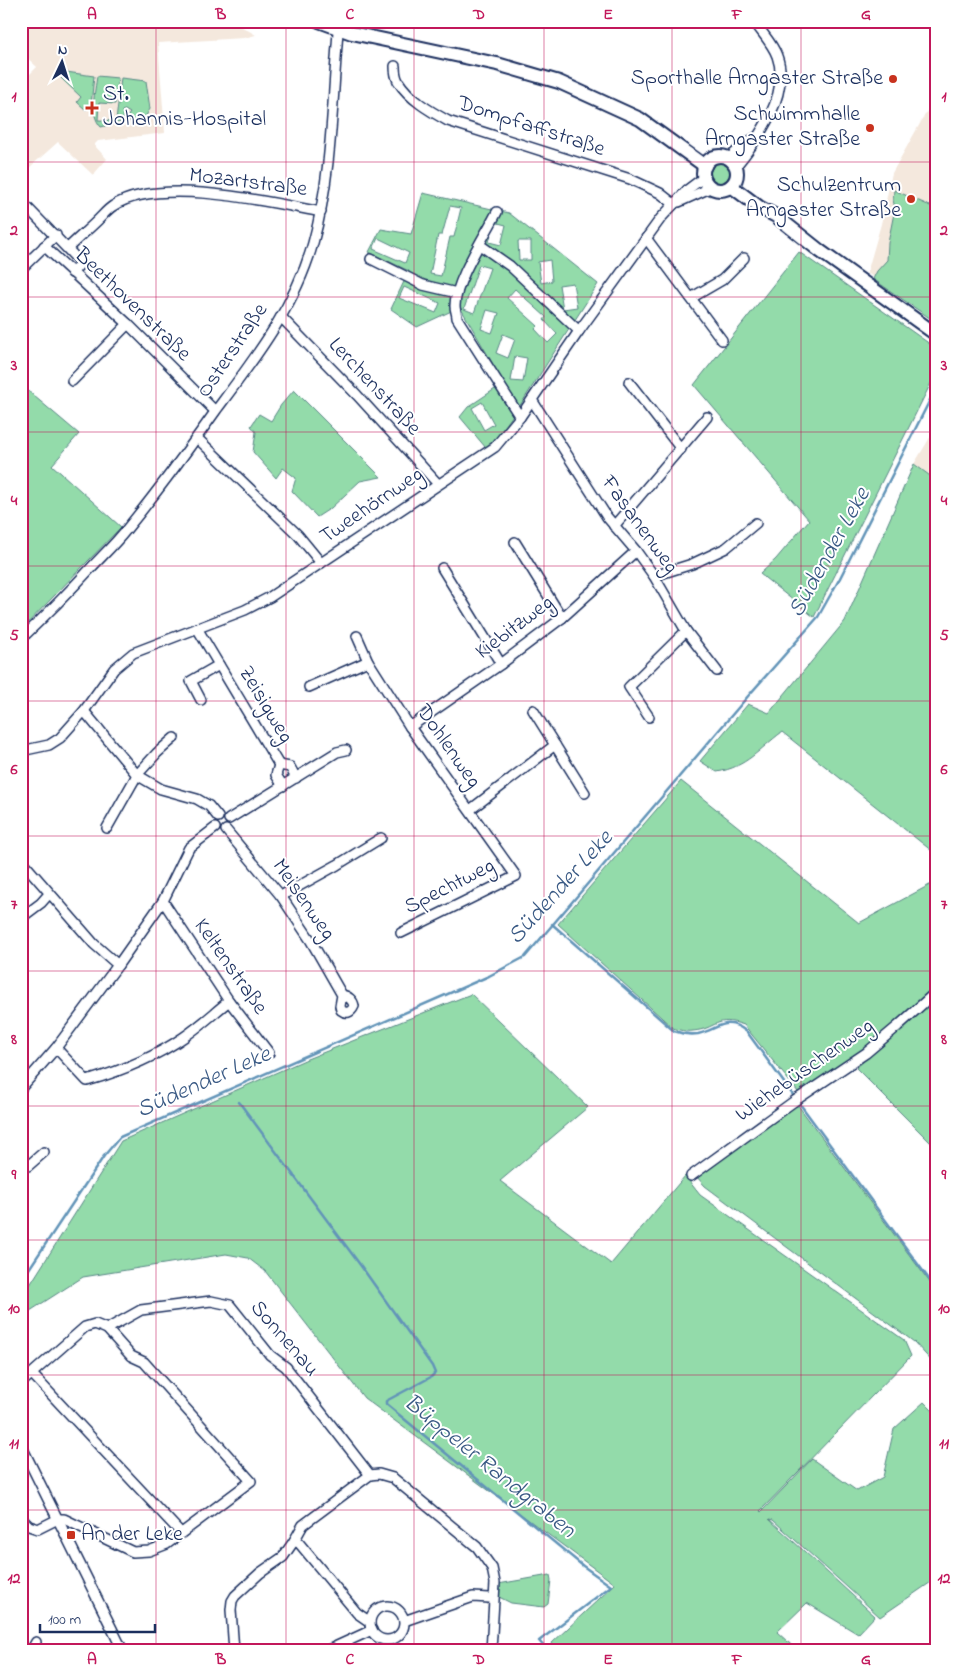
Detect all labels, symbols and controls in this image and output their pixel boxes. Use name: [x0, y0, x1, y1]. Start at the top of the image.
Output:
text: A: [87, 3, 97, 27]
text: B: [215, 3, 227, 27]
text: C: [346, 3, 355, 27]
text: D: [472, 3, 485, 27]
text: E: [603, 3, 613, 27]
text: F: [731, 3, 743, 27]
text: G: [861, 3, 871, 27]
north arrow: [38, 38, 88, 88]
text: N: [57, 40, 68, 61]
place label: Sporthalle Arngaster Straße: [631, 63, 883, 96]
marker: Sporthalle Arngaster Straße: [887, 73, 899, 85]
place label: St. Johannis-Hospital: [103, 79, 266, 136]
text: 1: [11, 85, 17, 109]
text: 1: [941, 85, 947, 109]
street label: Dompfaffstraße: [452, 88, 609, 166]
place label: Schwimmhalle Arngaster Straße: [705, 99, 860, 157]
marker: St. Johannis-Hospital: [85, 101, 99, 115]
marker: Schwimmhalle Arngaster Straße: [864, 122, 876, 134]
street label: Mozartstraße: [187, 160, 309, 206]
place label: Schulzentrum Arngaster Straße: [746, 170, 901, 228]
marker: Schulzentrum Arngaster Straße: [905, 193, 917, 205]
text: 2: [9, 219, 18, 243]
text: 2: [939, 219, 948, 243]
street label: Beethovenstraße: [65, 240, 198, 370]
street label: Osterstraße: [189, 297, 277, 405]
street label: Lerchenstraße: [320, 331, 428, 444]
text: 3: [10, 354, 18, 378]
text: 3: [940, 354, 948, 378]
street label: Tweehörnweg: [314, 459, 431, 553]
street label: Fasanenweg: [591, 468, 686, 582]
water label: Südender Leke: [780, 481, 881, 624]
text: 4: [10, 489, 18, 513]
text: 4: [940, 489, 948, 513]
street label: Kiebitzweg: [469, 588, 562, 669]
text: 5: [9, 624, 19, 648]
text: 5: [939, 624, 949, 648]
street label: Zeisigweg: [228, 660, 301, 751]
street label: Dohlenweg: [406, 698, 489, 796]
text: 6: [9, 758, 18, 782]
text: 6: [939, 758, 948, 782]
water label: Südender Leke: [500, 822, 623, 953]
street label: Spechtweg: [399, 851, 501, 924]
street label: Meisenweg: [262, 853, 343, 948]
text: 7: [11, 893, 18, 917]
text: 7: [941, 893, 948, 917]
street label: Keltenstraße: [185, 912, 275, 1022]
street label: Wiehebüschenweg: [729, 1011, 881, 1132]
text: 8: [10, 1028, 17, 1052]
text: 8: [940, 1028, 947, 1052]
water label: Südender Leke: [131, 1037, 278, 1128]
text: 9: [11, 1163, 17, 1187]
text: 9: [941, 1163, 947, 1187]
street label: Sonnenau: [242, 1294, 326, 1384]
text: 10: [8, 1297, 20, 1321]
text: 10: [938, 1297, 950, 1321]
water label: Büppeler Randgraben: [395, 1386, 584, 1548]
text: 11: [9, 1432, 20, 1456]
text: 11: [939, 1432, 950, 1456]
place label: An der Leke: [81, 1519, 183, 1551]
marker: An der Leke: [65, 1529, 77, 1541]
text: 12: [7, 1567, 21, 1591]
text: 12: [937, 1567, 951, 1591]
scale bar: [40, 1602, 155, 1634]
text: 100 m: [48, 1609, 81, 1631]
text: A: [87, 1648, 97, 1672]
text: B: [215, 1648, 227, 1672]
text: C: [346, 1648, 355, 1672]
text: D: [472, 1648, 485, 1672]
text: E: [603, 1648, 613, 1672]
text: F: [731, 1648, 743, 1672]
text: G: [861, 1648, 871, 1672]

